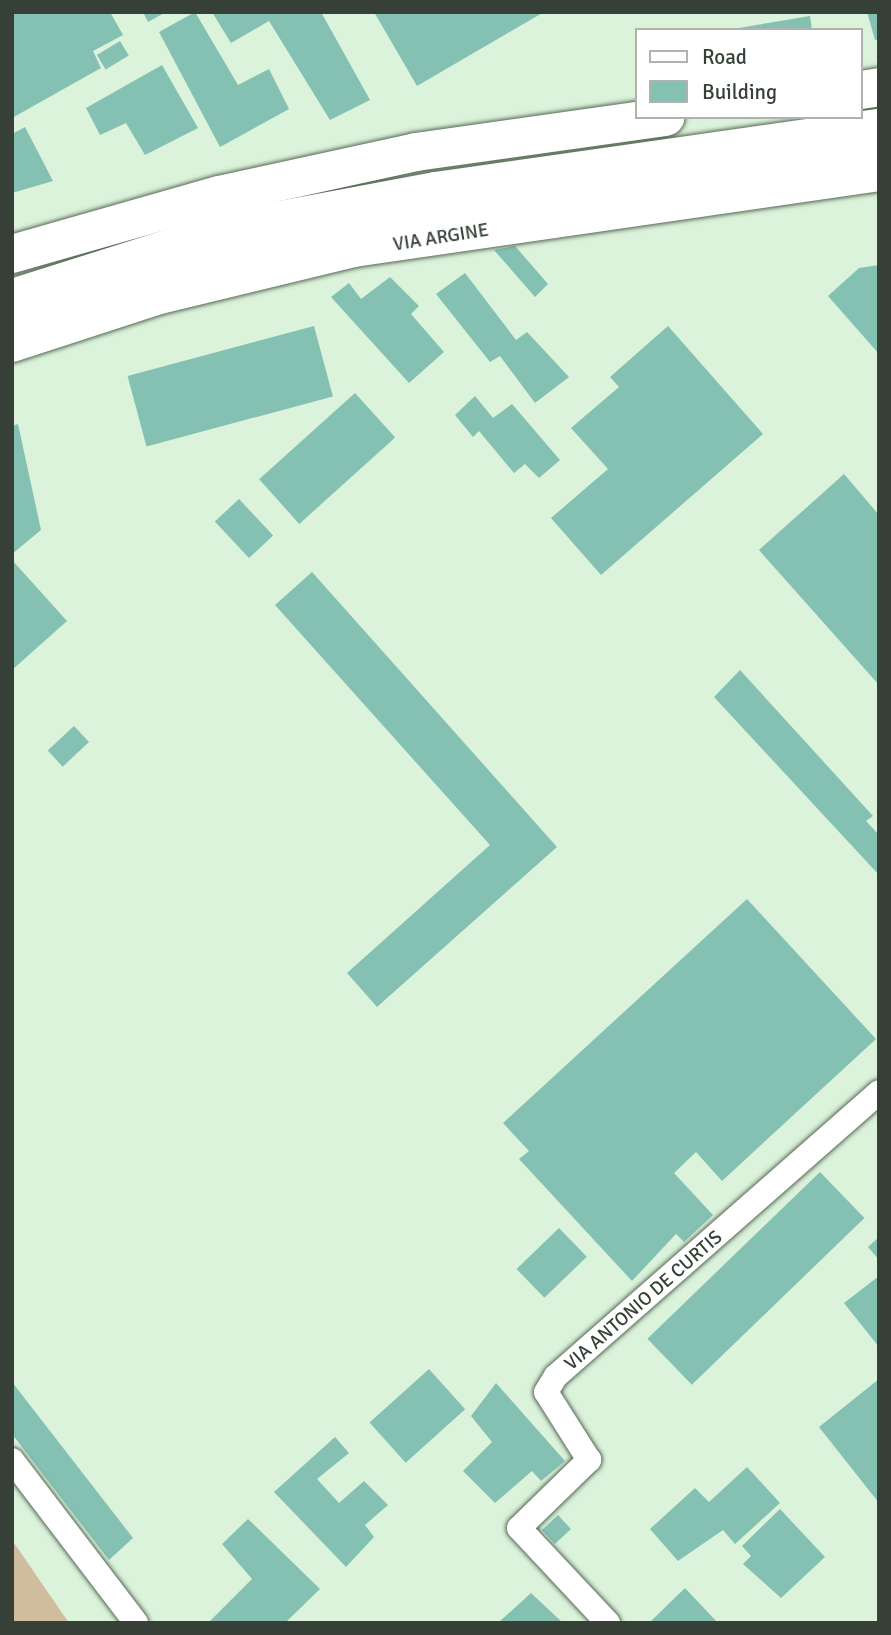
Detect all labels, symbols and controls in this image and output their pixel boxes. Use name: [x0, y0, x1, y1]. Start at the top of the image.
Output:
legend: [636, 28, 863, 119]
text: Road: [702, 44, 747, 70]
text: Building: [702, 79, 777, 105]
street label: VIA ARGINE: [392, 219, 490, 257]
street label: VIA ANTONIO DE CURTIS: [561, 1226, 727, 1376]

